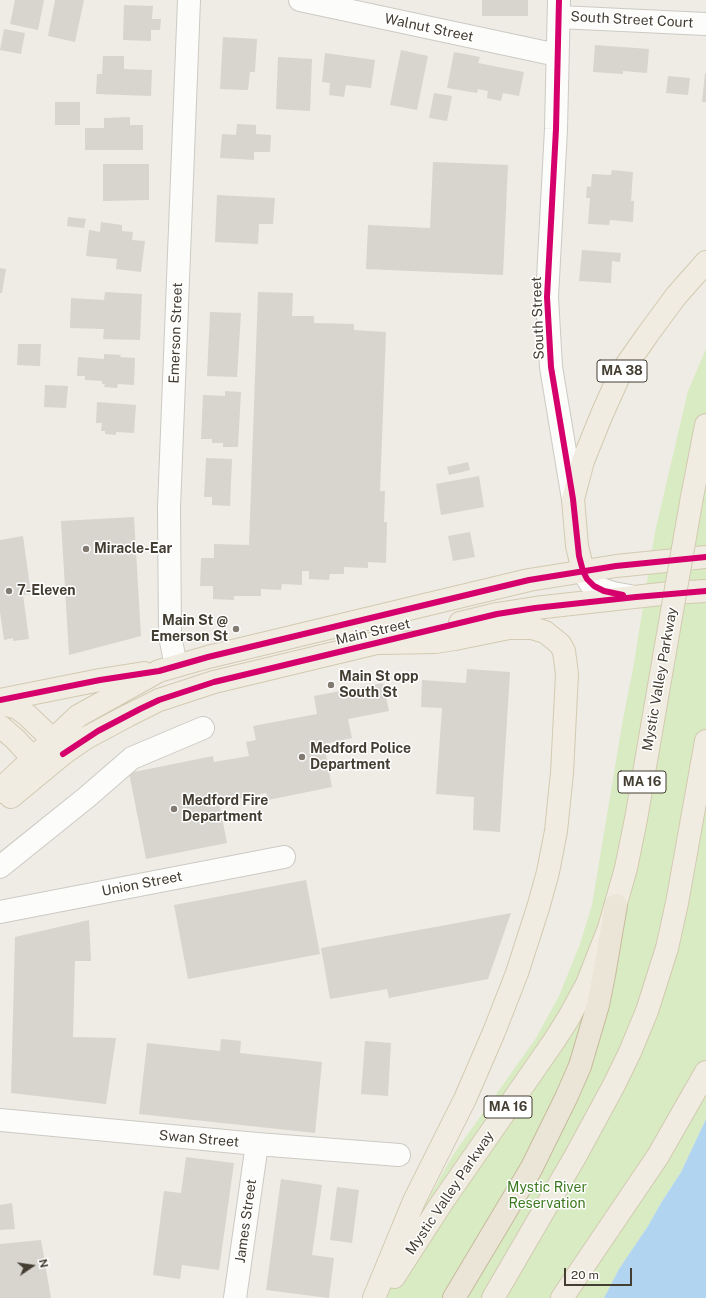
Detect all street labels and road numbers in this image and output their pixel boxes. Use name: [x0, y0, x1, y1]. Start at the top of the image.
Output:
street label: South Street Court: [570, 8, 694, 32]
street label: Walnut Street: [383, 10, 475, 46]
street label: South Street: [528, 276, 548, 360]
street label: Emerson Street: [166, 282, 186, 384]
road number: MA 38: [597, 360, 647, 382]
street label: Mystic Valley Parkway: [639, 606, 681, 752]
street label: Main Street: [334, 615, 412, 649]
road number: MA 16: [618, 771, 666, 793]
street label: Union Street: [100, 868, 184, 900]
road number: MA 16: [484, 1096, 532, 1118]
street label: Swan Street: [158, 1127, 240, 1151]
street label: Mystic Valley Parkway: [402, 1128, 498, 1258]
street label: James Street: [232, 1178, 260, 1264]

